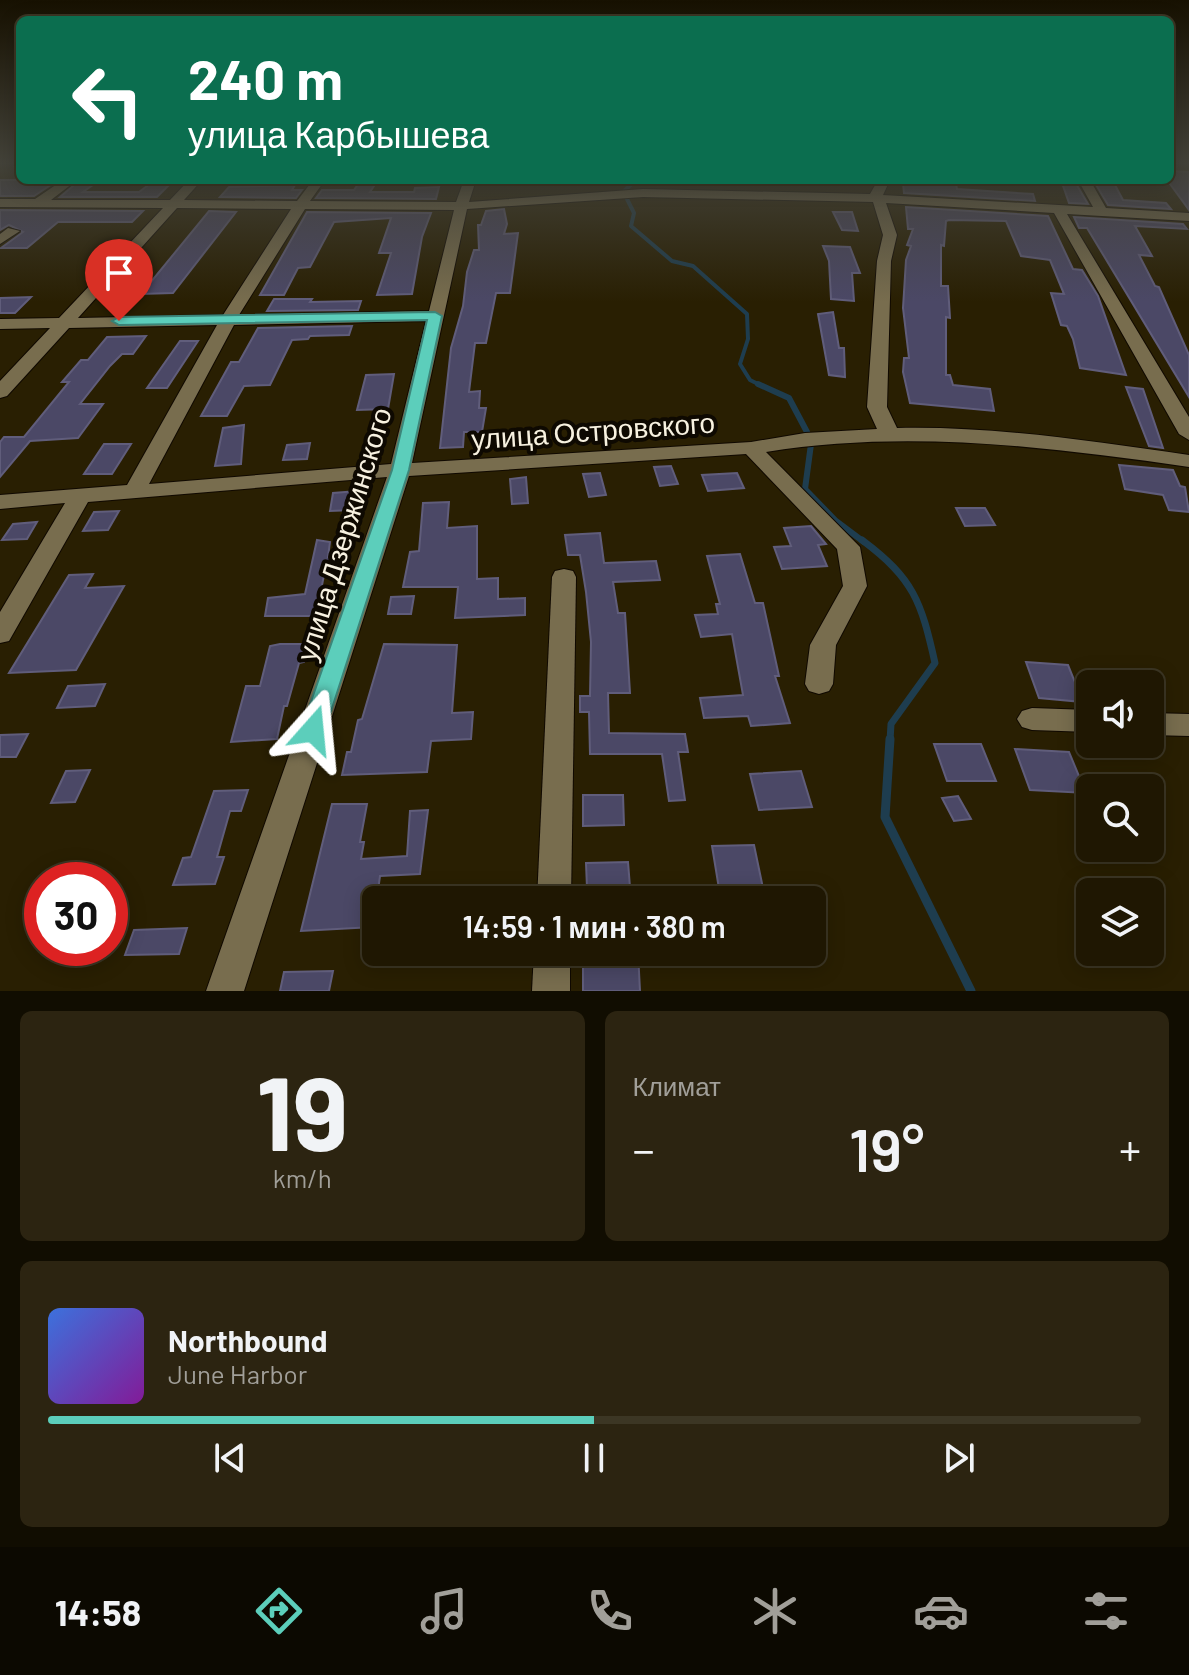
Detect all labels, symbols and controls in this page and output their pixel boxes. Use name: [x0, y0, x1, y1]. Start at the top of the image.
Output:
text: 240 m: [188, 44, 343, 111]
icon: left: [56, 48, 160, 152]
text: улица Карбышева: [188, 112, 489, 155]
pin: [85, 239, 153, 321]
icon: arrive: [97, 251, 141, 295]
street label: улица Дзержинского: [288, 403, 398, 665]
street label: улица Островского: [470, 405, 716, 455]
map controls: [1076, 670, 1164, 966]
button: sound: [1076, 670, 1164, 758]
position arrow: [271, 688, 355, 772]
button: search: [1076, 774, 1164, 862]
speed limit sign: 30: [24, 862, 128, 966]
button: layers: [1076, 878, 1164, 966]
text: 14:59 · 1 мин · 380 m: [462, 908, 726, 944]
text: 19: [256, 1047, 348, 1172]
text: Климат: [633, 1070, 721, 1101]
text: 19°: [849, 1112, 924, 1184]
text: −: [633, 1122, 655, 1175]
text: +: [1119, 1122, 1141, 1175]
text: km/h: [273, 1162, 332, 1193]
text: Northbound: [168, 1322, 327, 1358]
text: June Harbor: [168, 1358, 307, 1389]
icon: previous: [208, 1436, 252, 1480]
icon: pause: [572, 1436, 616, 1480]
icon: next: [937, 1436, 981, 1480]
icon: directions: [251, 1583, 307, 1639]
icon: music: [416, 1583, 472, 1639]
icon: phone: [582, 1583, 638, 1639]
icon: climate: [747, 1583, 803, 1639]
icon: car: [913, 1583, 969, 1639]
icon: filters: [1078, 1583, 1134, 1639]
text: 14:58: [55, 1590, 141, 1633]

